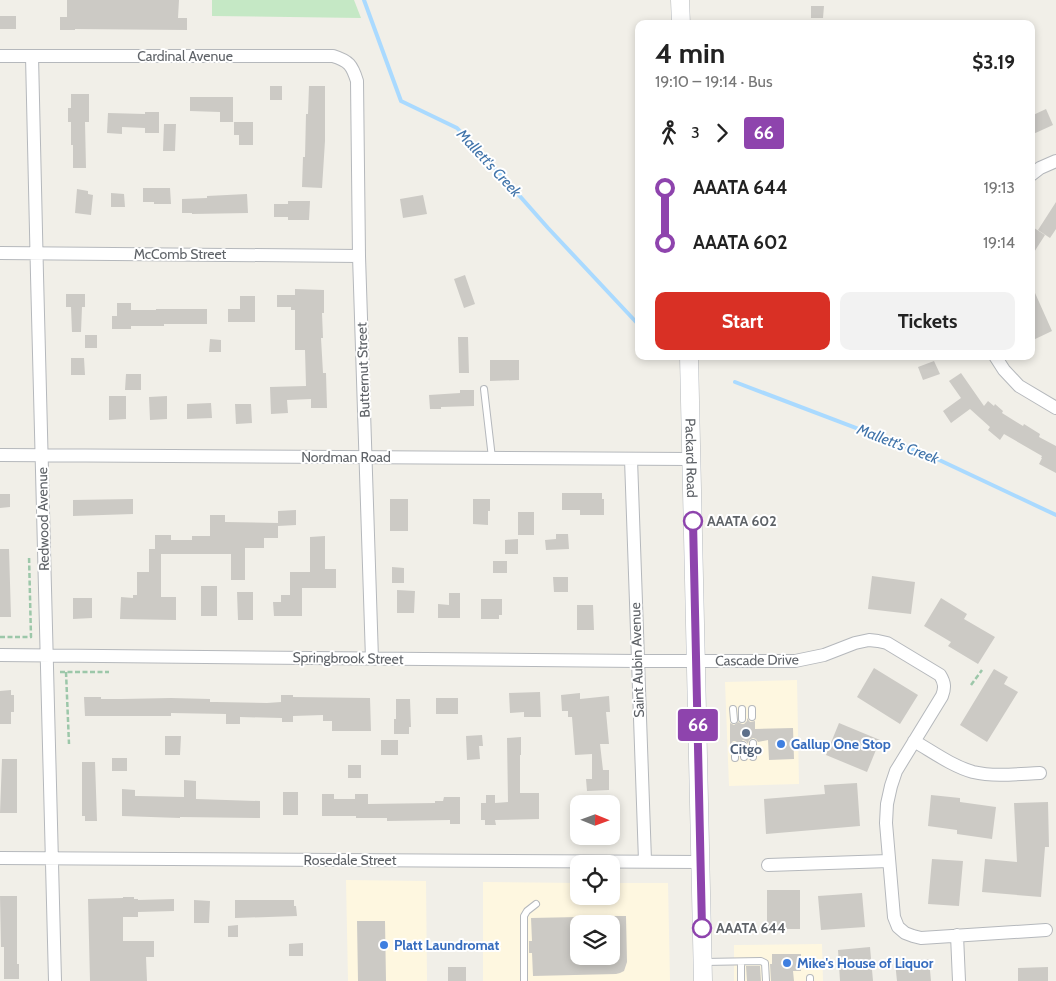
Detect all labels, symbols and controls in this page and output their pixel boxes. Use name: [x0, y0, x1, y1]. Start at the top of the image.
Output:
text: 4 min: [655, 36, 725, 70]
street label: Cardinal Avenue: [137, 47, 233, 65]
text: $3.19: [972, 51, 1015, 74]
text: 19:10 – 19:14 · Bus: [655, 72, 773, 91]
icon: walk: [655, 119, 683, 147]
icon: forward: [708, 119, 736, 147]
text: 66: [754, 122, 774, 144]
text: 3: [691, 123, 700, 142]
water label: Mallett's Creek: [452, 125, 525, 201]
text: AAATA 644: [693, 176, 788, 199]
text: 19:13: [983, 178, 1015, 197]
text: AAATA 602: [693, 231, 787, 254]
text: 19:14: [983, 233, 1015, 252]
street label: McComb Street: [134, 245, 227, 263]
button: Start: [655, 292, 830, 350]
button: Tickets: [840, 292, 1015, 350]
street label: Butternut Street: [352, 322, 374, 418]
street label: Packard Road: [681, 418, 701, 498]
water label: Mallett's Creek: [854, 420, 942, 468]
street label: Nordman Road: [301, 448, 391, 466]
street label: Redwood Avenue: [33, 467, 53, 571]
marker: AAATA 602: [683, 511, 703, 531]
place label: AAATA 602: [707, 512, 777, 530]
street label: Saint Aubin Avenue: [626, 602, 648, 718]
street label: Springbrook Street: [292, 648, 404, 668]
street label: Cascade Drive: [715, 650, 799, 670]
line badge: 66: [676, 709, 720, 741]
text: 66: [688, 714, 708, 736]
marker: Citgo: [740, 727, 752, 739]
place label: Gallup One Stop: [791, 735, 891, 753]
marker: Gallup One Stop: [775, 738, 787, 750]
place label: Citgo: [730, 740, 762, 758]
north arrow: [570, 795, 620, 845]
map controls: [570, 795, 620, 965]
street label: Rosedale Street: [304, 851, 397, 869]
button: locate: [570, 855, 620, 905]
button: layers: [570, 915, 620, 965]
marker: AAATA 644: [692, 918, 712, 938]
place label: AAATA 644: [716, 919, 786, 937]
place label: Platt Laundromat: [394, 936, 499, 954]
marker: Platt Laundromat: [378, 939, 390, 951]
place label: Mike's House of Liquor: [797, 954, 934, 972]
marker: Mike's House of Liquor: [781, 957, 793, 969]

